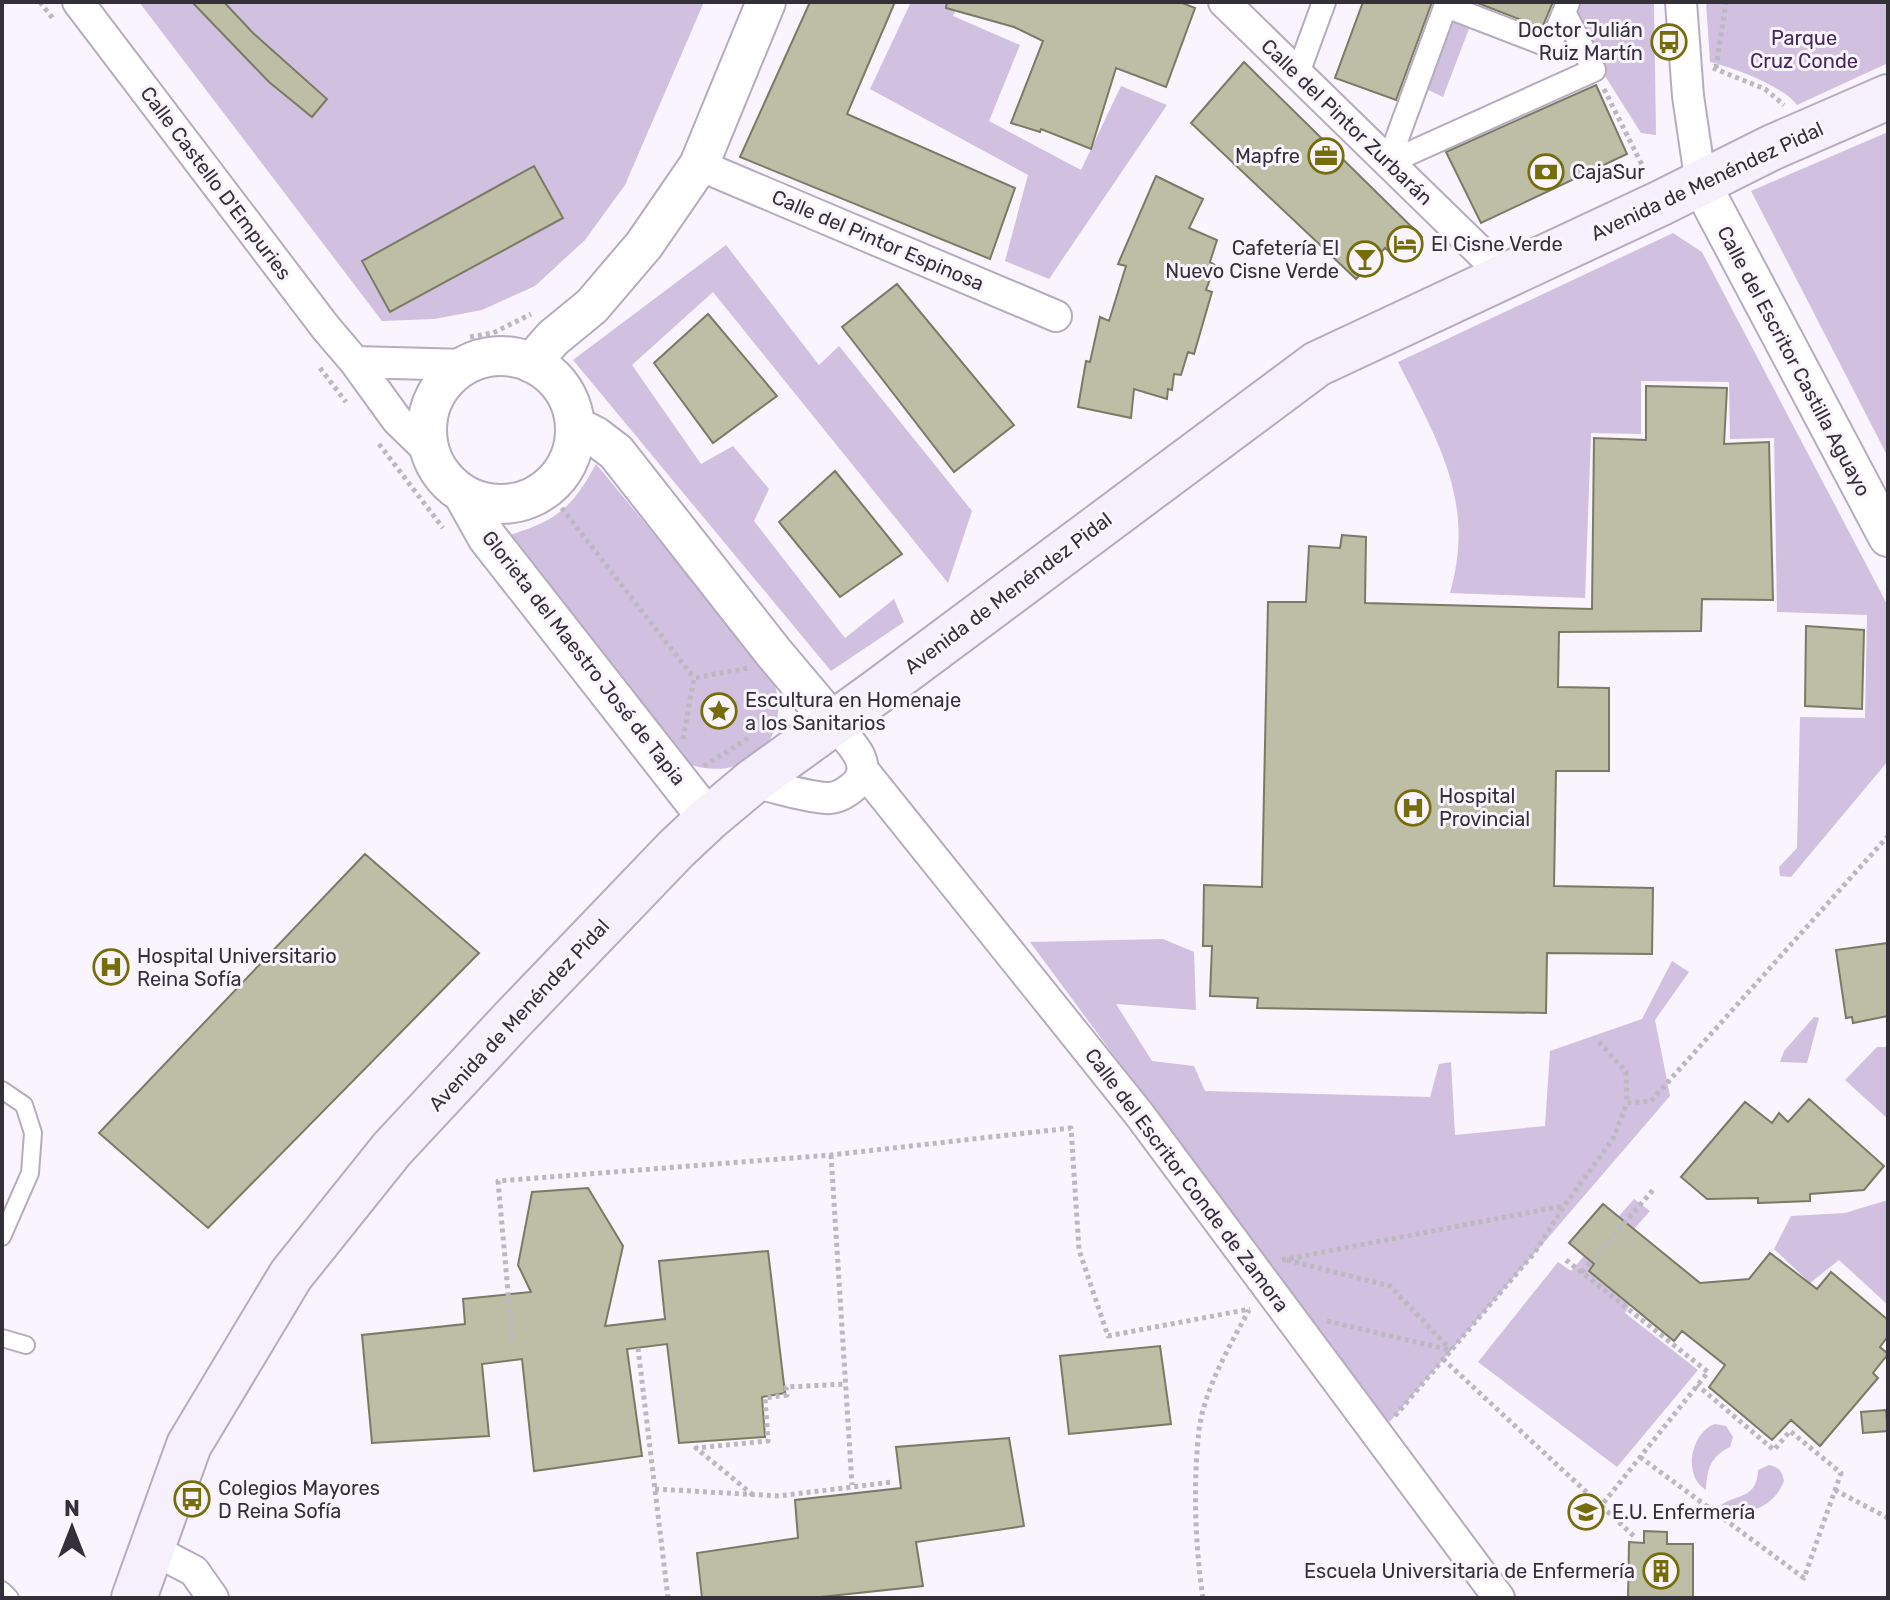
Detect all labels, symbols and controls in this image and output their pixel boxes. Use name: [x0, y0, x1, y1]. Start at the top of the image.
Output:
place label: Doctor Julián Ruiz Martín: [1518, 18, 1643, 65]
bus stop icon: Doctor Julián Ruiz Martín: [1650, 23, 1688, 61]
park label: Parque Cruz Conde: [1750, 26, 1858, 73]
street label: Calle del Pintor Zurbarán: [1256, 34, 1438, 210]
street label: Calle Castello D'Empuries: [135, 82, 297, 284]
street label: Avenida de Menéndez Pidal: [1587, 117, 1827, 245]
office icon: Mapfre: [1307, 137, 1345, 175]
place label: Mapfre: [1235, 144, 1300, 168]
bank icon: CajaSur: [1527, 153, 1565, 191]
place label: CajaSur: [1572, 160, 1645, 184]
street label: Calle del Pintor Espinosa: [768, 184, 988, 296]
street label: Calle del Escritor Castilla Aguayo: [1712, 222, 1876, 500]
hotel icon: El Cisne Verde: [1386, 225, 1424, 263]
place label: El Cisne Verde: [1431, 232, 1563, 256]
place label: Cafetería El Nuevo Cisne Verde: [1165, 236, 1339, 283]
bar icon: Cafetería El Nuevo Cisne Verde: [1346, 240, 1384, 278]
street label: Avenida de Menéndez Pidal: [899, 507, 1117, 679]
street label: Glorieta del Maestro José de Tapia: [477, 526, 691, 790]
place label: Escultura en Homenaje a los Sanitarios: [745, 688, 961, 735]
place icon: Escultura en Homenaje a los Sanitarios: [700, 692, 738, 730]
place label: Hospital Provincial: [1439, 784, 1530, 831]
hospital icon: Hospital Provincial: [1394, 789, 1432, 827]
street label: Avenida de Menéndez Pidal: [424, 914, 614, 1116]
place label: Hospital Universitario Reina Sofía: [137, 944, 337, 991]
hospital icon: Hospital Universitario Reina Sofía: [92, 948, 130, 986]
street label: Calle del Escritor Conde de Zamora: [1080, 1043, 1294, 1317]
place label: Colegios Mayores D Reina Sofía: [218, 1476, 380, 1523]
bus stop icon: Colegios Mayores D Reina Sofía: [173, 1480, 211, 1518]
north arrow: [32, 1488, 112, 1568]
school or university icon: E.U. Enfermería: [1567, 1493, 1605, 1531]
text: N: [64, 1495, 80, 1522]
place label: E.U. Enfermería: [1612, 1500, 1755, 1524]
building icon: Escuela Universitaria de Enfermería: [1642, 1552, 1680, 1590]
place label: Escuela Universitaria de Enfermería: [1304, 1559, 1635, 1583]

